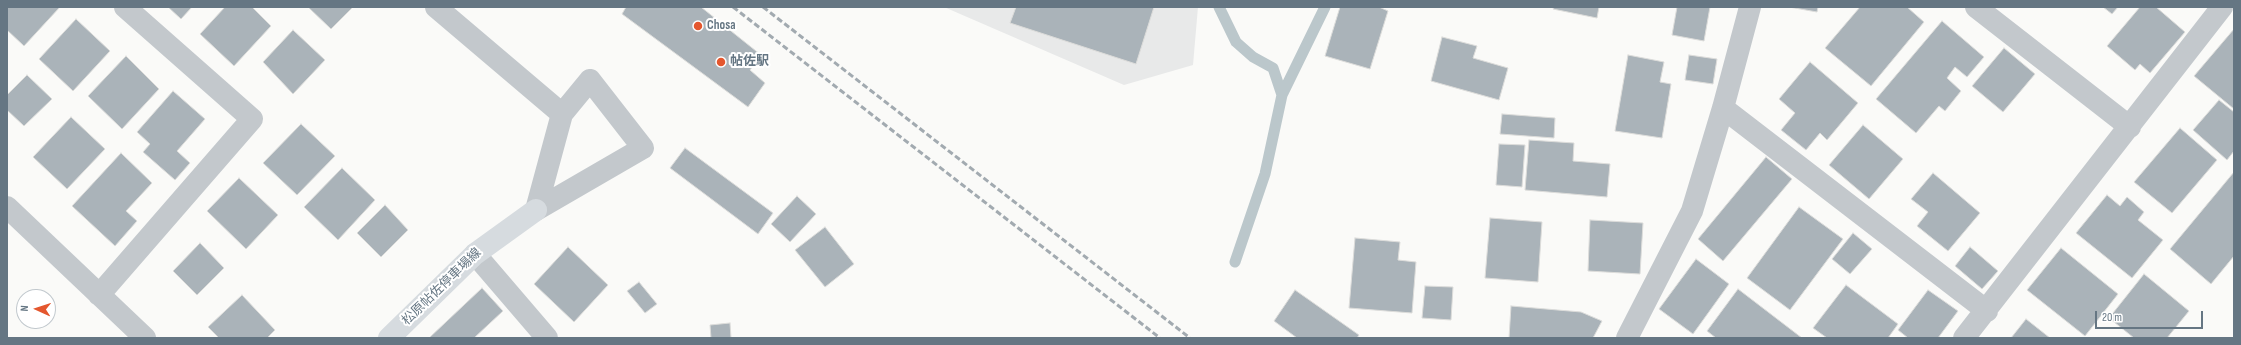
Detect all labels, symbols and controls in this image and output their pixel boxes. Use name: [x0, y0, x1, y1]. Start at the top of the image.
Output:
place label: Chosa: [707, 18, 735, 34]
marker: Chosa: [692, 20, 704, 32]
place label: 帖佐駅: [730, 54, 769, 70]
marker: 帖佐駅: [715, 56, 727, 68]
street label: 松原帖佐停車場線: [399, 245, 485, 329]
north arrow: [16, 289, 56, 329]
scale bar: [2097, 303, 2205, 329]
text: N: [18, 305, 31, 312]
text: 20 m: [2102, 310, 2122, 325]

